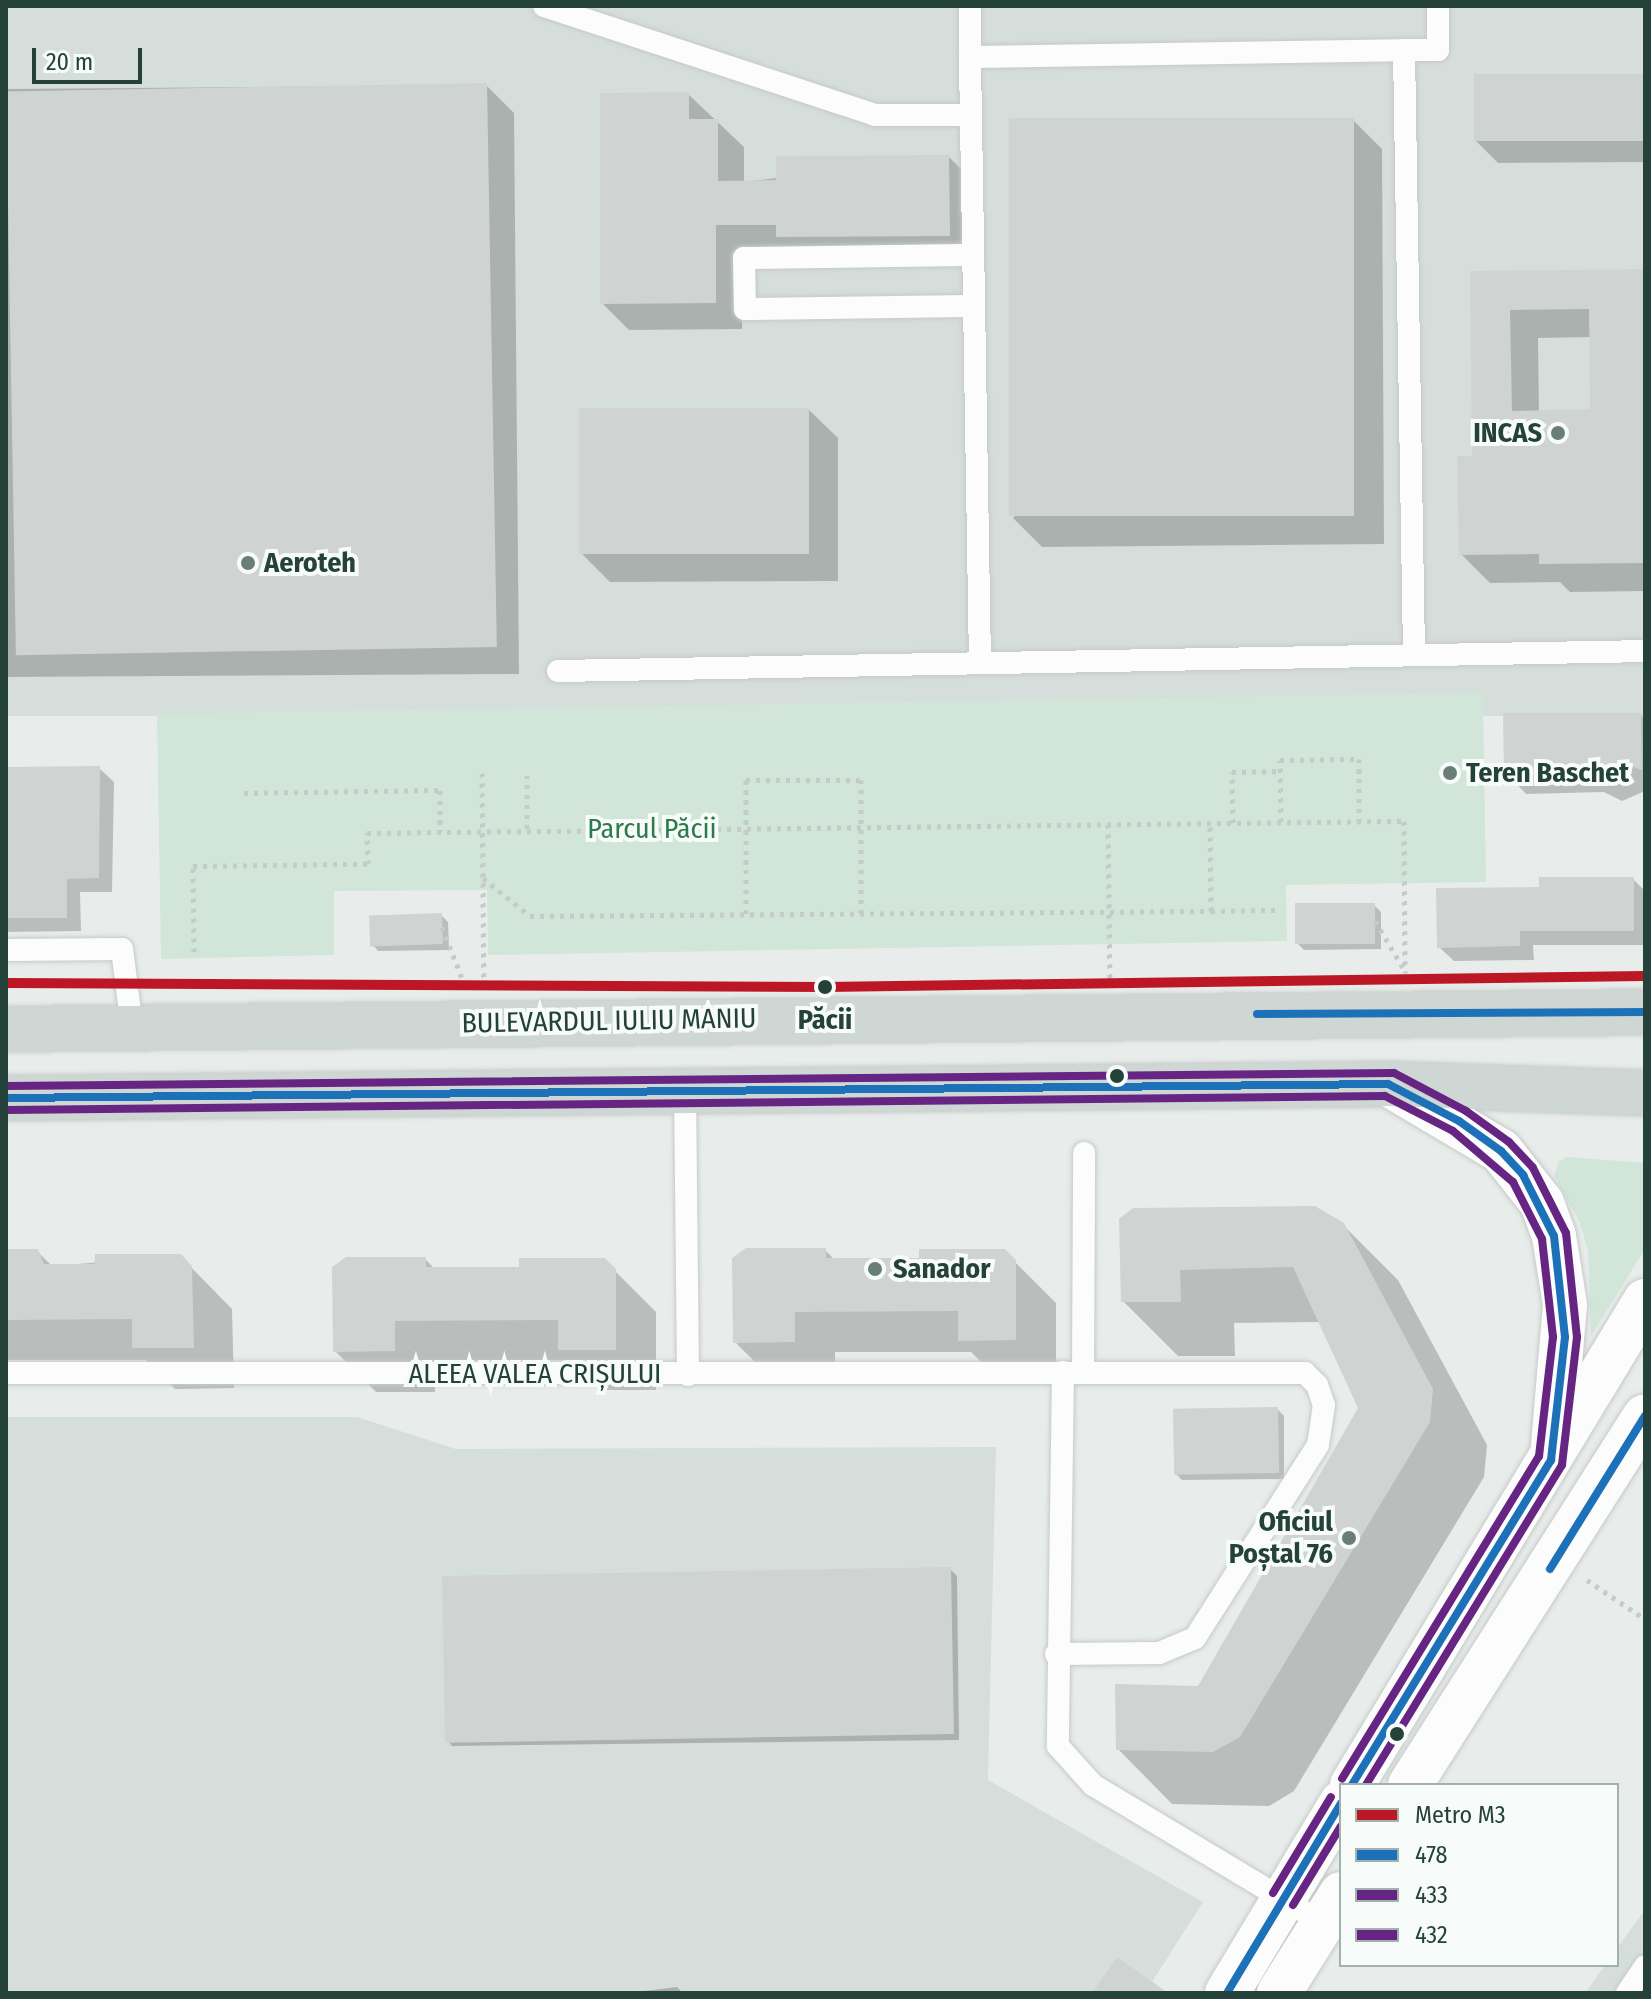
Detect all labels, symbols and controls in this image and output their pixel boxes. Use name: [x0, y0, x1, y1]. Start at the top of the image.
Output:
scale bar: [36, 32, 146, 82]
text: 20 m: [46, 48, 93, 76]
place label: INCAS: [1473, 416, 1542, 450]
marker: INCAS: [1549, 424, 1567, 442]
place label: Aeroteh: [264, 546, 356, 580]
marker: Aeroteh: [239, 554, 257, 572]
place label: Teren Baschet: [1466, 756, 1629, 790]
marker: Teren Baschet: [1441, 764, 1459, 782]
park label: Parcul Păcii: [587, 812, 717, 846]
marker: Păcii: [813, 975, 837, 999]
street label: BULEVARDUL IULIU MANIU: [461, 1002, 757, 1040]
place label: Păcii: [798, 1003, 852, 1037]
unlabelled marker: [1109, 1068, 1125, 1084]
place label: Sanador: [893, 1252, 990, 1286]
marker: Sanador: [864, 1258, 886, 1280]
street label: ALEEA VALEA CRIȘULUI: [409, 1357, 661, 1391]
place label: Oficiul Poștal 76: [1229, 1505, 1333, 1571]
marker: Oficiul Poștal 76: [1340, 1529, 1358, 1547]
unlabelled marker: [1389, 1726, 1405, 1742]
legend: [1339, 1783, 1619, 1967]
text: Metro M3: [1415, 1801, 1506, 1829]
text: 478: [1415, 1841, 1447, 1869]
text: 433: [1415, 1881, 1448, 1909]
text: 432: [1415, 1921, 1448, 1949]

